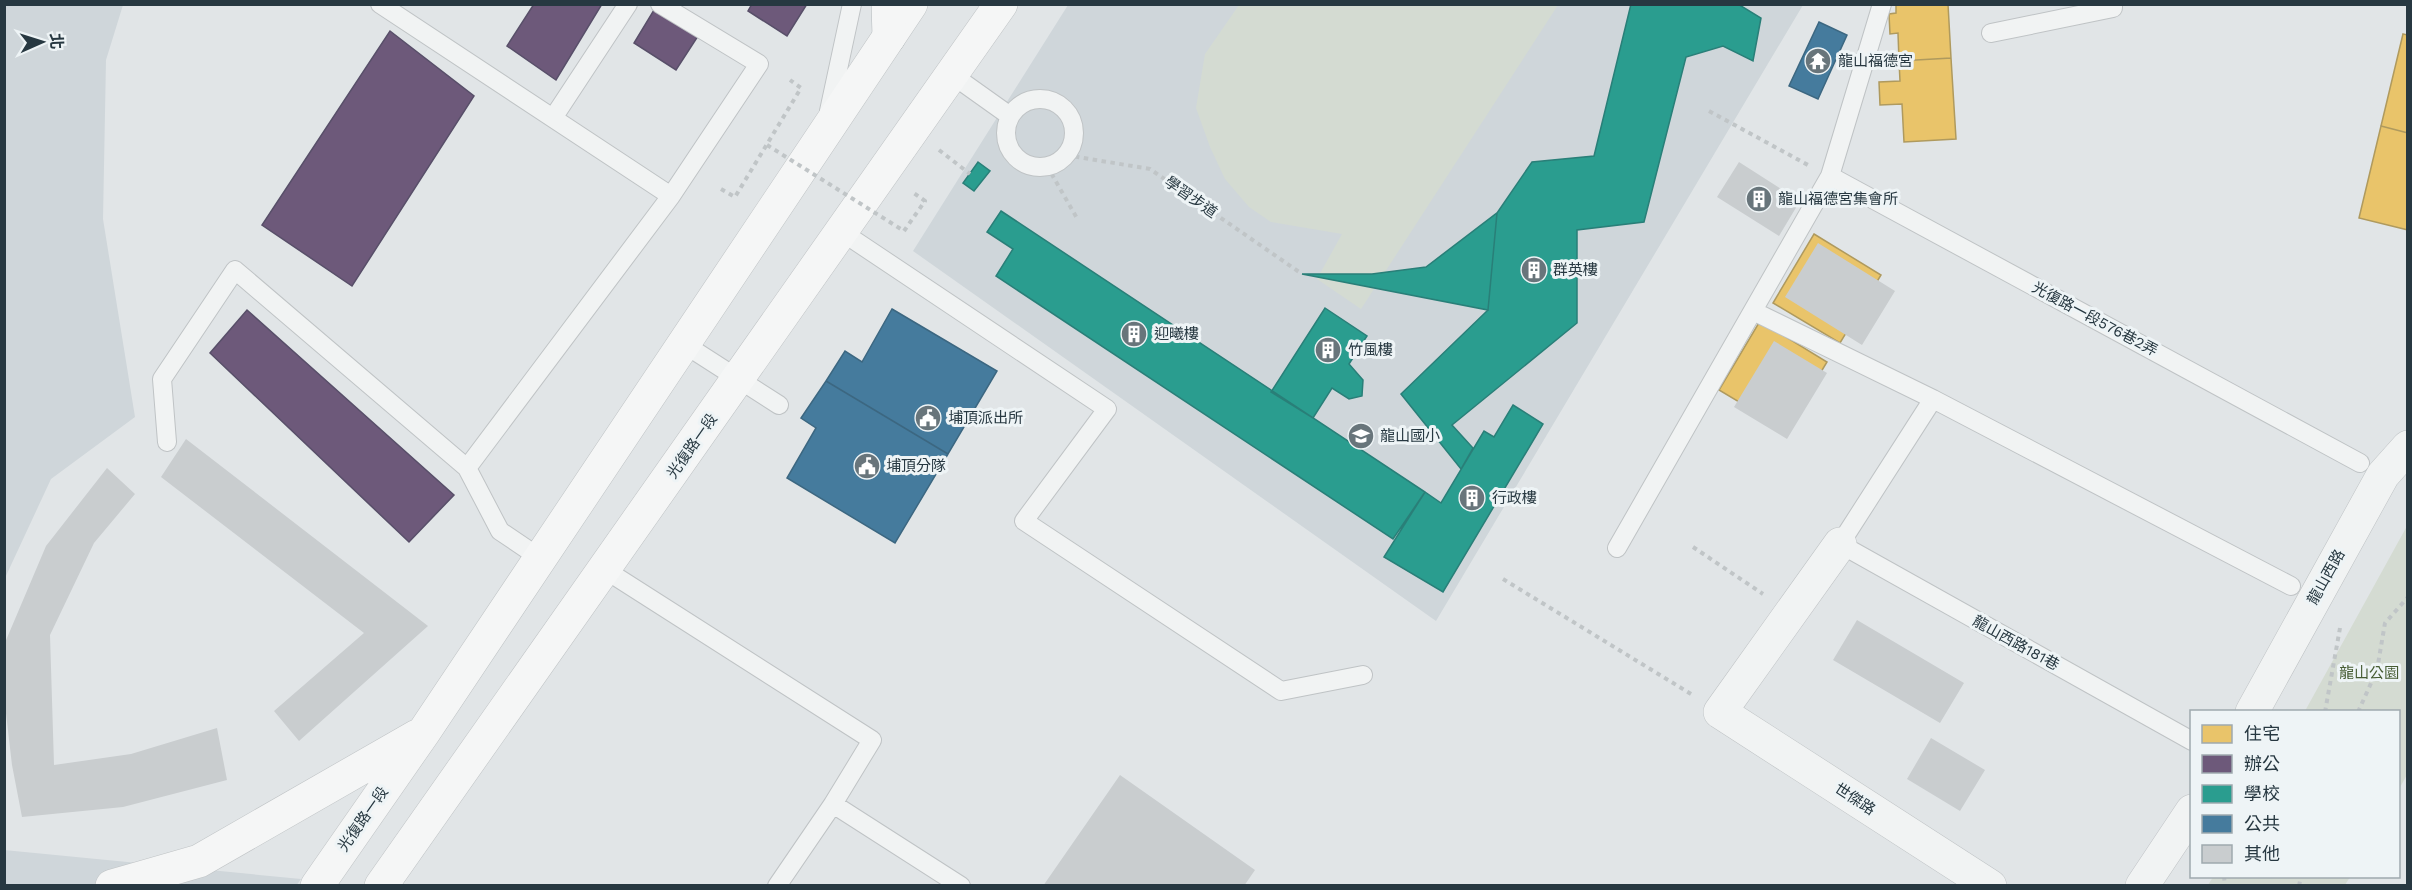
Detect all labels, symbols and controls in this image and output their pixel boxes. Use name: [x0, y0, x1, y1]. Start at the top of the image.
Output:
north arrow: [12, 12, 72, 72]
text: 北: [47, 33, 66, 50]
temple icon: 龍山福德宮: [1803, 46, 1833, 76]
place label: 龍山福德宮: [1838, 52, 1913, 70]
street label: 學習步道: [1161, 172, 1221, 222]
building icon: 龍山福德宮集會所: [1744, 184, 1774, 214]
place label: 龍山福德宮集會所: [1778, 190, 1898, 208]
building icon: 群英樓: [1519, 255, 1549, 285]
place label: 群英樓: [1553, 261, 1598, 279]
street label: 光復路一段576巷2弄: [2029, 278, 2161, 360]
building icon: 迎曦樓: [1119, 319, 1149, 349]
place label: 迎曦樓: [1154, 325, 1199, 343]
building icon: 竹風樓: [1313, 335, 1343, 365]
place label: 竹風樓: [1348, 341, 1393, 359]
public building icon: 埔頂派出所: [913, 403, 943, 433]
place label: 埔頂派出所: [948, 409, 1023, 427]
street label: 光復路一段: [663, 410, 721, 482]
school or university icon: 龍山國小: [1346, 421, 1376, 451]
place label: 龍山國小: [1380, 427, 1440, 445]
public building icon: 埔頂分隊: [852, 451, 882, 481]
place label: 埔頂分隊: [886, 457, 946, 475]
building icon: 行政樓: [1457, 483, 1487, 513]
place label: 行政樓: [1492, 489, 1537, 507]
street label: 龍山西路: [2304, 546, 2348, 608]
street label: 龍山西路181巷: [1970, 612, 2062, 674]
park label: 龍山公園: [2339, 664, 2399, 682]
legend: [2190, 710, 2400, 878]
text: 住宅: [2244, 723, 2280, 744]
text: 辦公: [2244, 753, 2280, 774]
street label: 世傑路: [1831, 779, 1879, 819]
street label: 光復路一段: [334, 783, 392, 855]
text: 學校: [2244, 783, 2280, 804]
text: 公共: [2244, 813, 2280, 834]
text: 其他: [2244, 843, 2280, 864]

